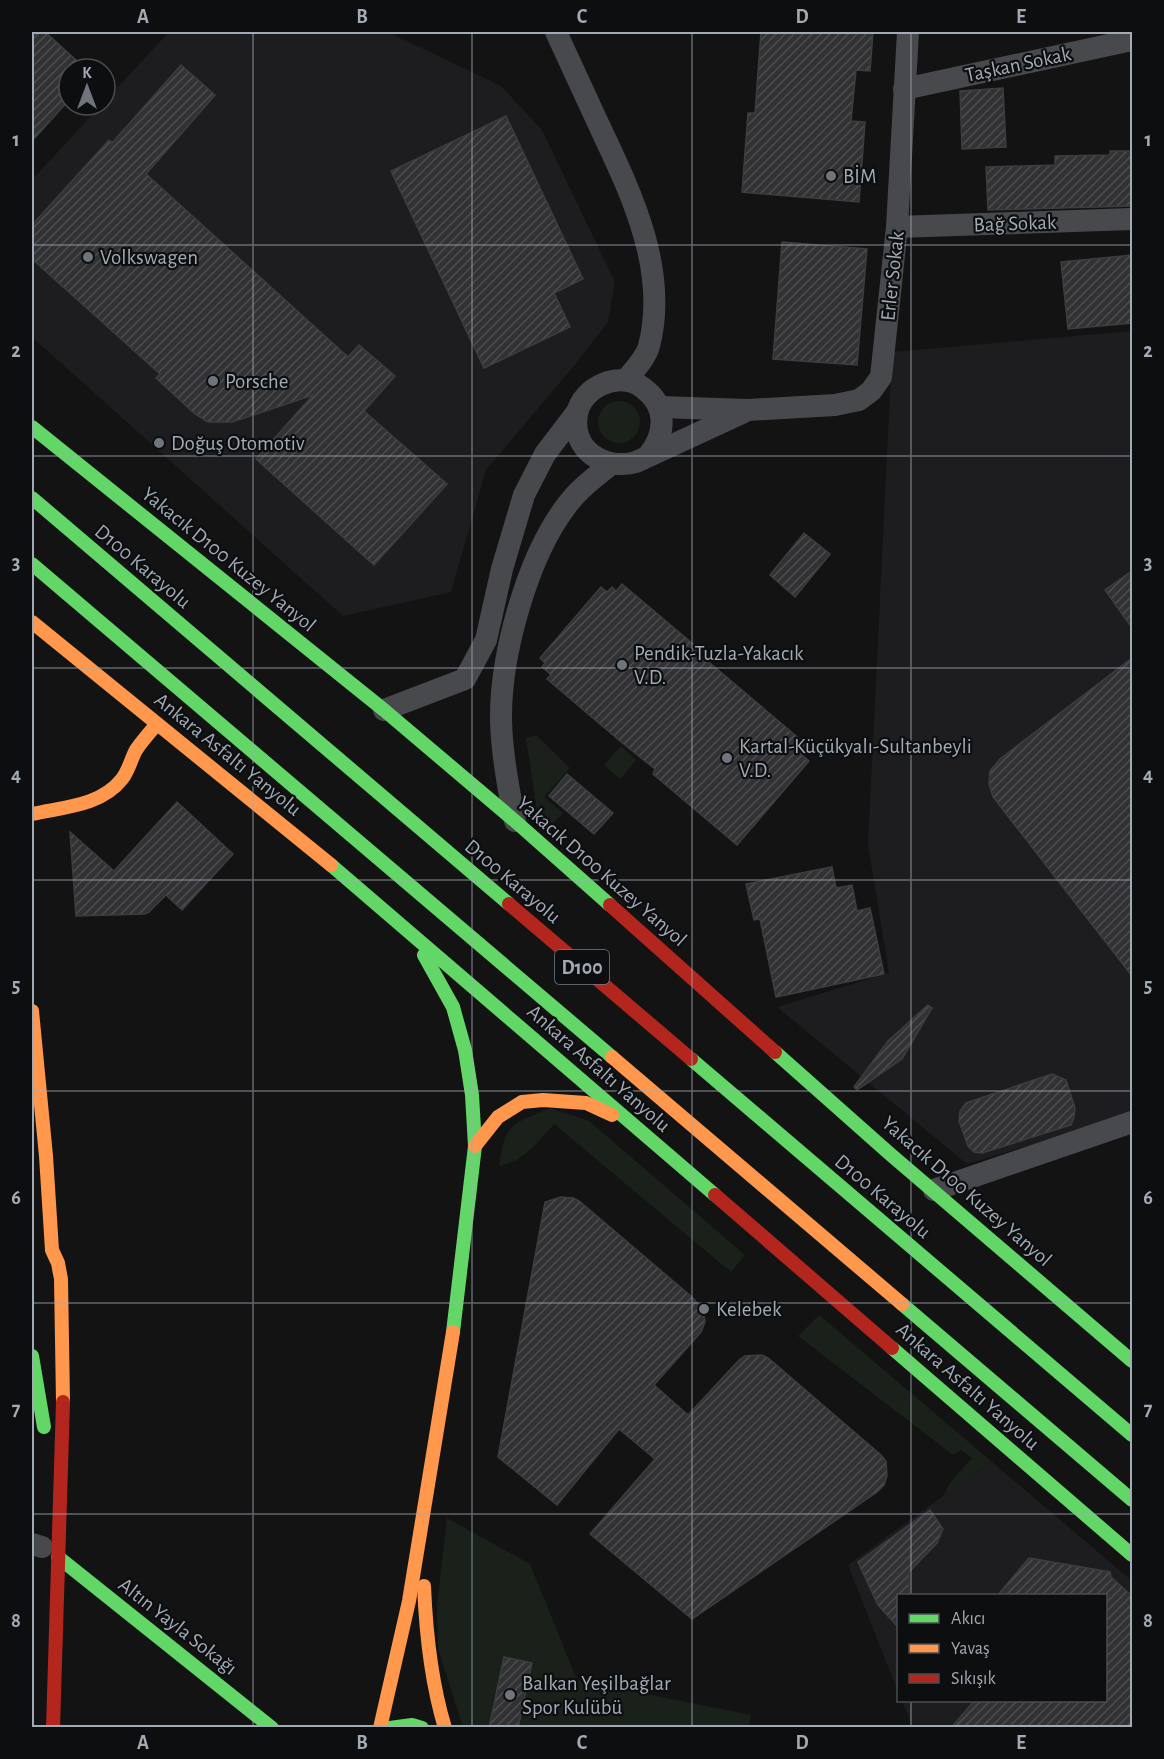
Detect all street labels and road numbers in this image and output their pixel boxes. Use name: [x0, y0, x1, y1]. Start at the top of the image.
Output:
street label: Taşkan Sokak: [963, 43, 1073, 86]
street label: Bağ Sokak: [973, 212, 1057, 235]
street label: Erler Sokak: [877, 230, 908, 322]
street label: Yakacık D100 Kuzey Yanyol: [138, 483, 320, 636]
street label: D100 Karayolu: [91, 520, 195, 613]
street label: Ankara Asfaltı Yanyolu: [150, 689, 305, 820]
street label: Yakacık D100 Kuzey Yanyol: [513, 792, 690, 951]
street label: D100 Karayolu: [461, 835, 565, 928]
road number: D100: [555, 950, 609, 984]
street label: Ankara Asfaltı Yanyolu: [523, 1001, 674, 1136]
street label: Yakacık D100 Kuzey Yanyol: [878, 1112, 1055, 1271]
street label: D100 Karayolu: [831, 1150, 935, 1243]
street label: Ankara Asfaltı Yanyolu: [892, 1319, 1043, 1454]
street label: Altın Yayla Sokağı: [115, 1574, 241, 1679]

